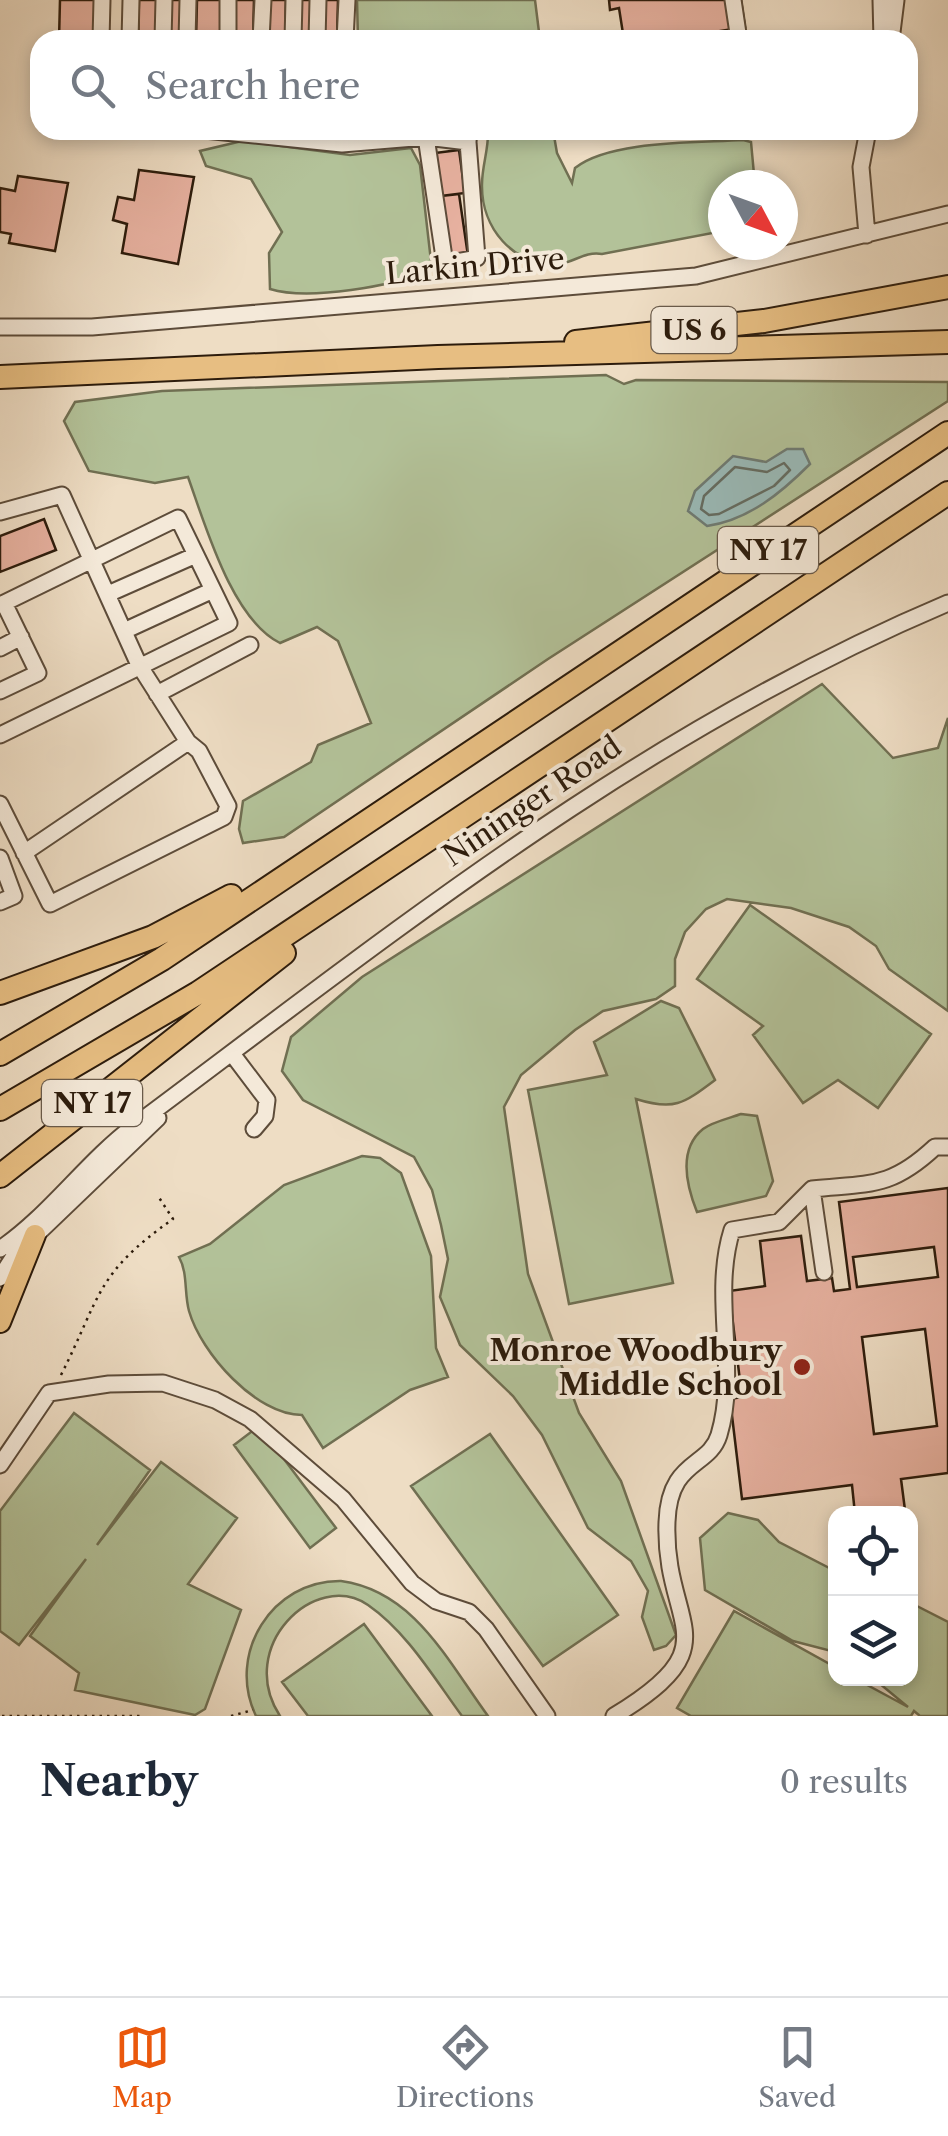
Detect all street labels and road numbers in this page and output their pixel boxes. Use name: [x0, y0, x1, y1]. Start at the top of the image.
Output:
street label: Larkin Drive: [384, 240, 566, 292]
road number: US 6: [652, 307, 736, 353]
road number: NY 17: [718, 527, 818, 573]
street label: Nininger Road: [436, 728, 628, 874]
road number: NY 17: [42, 1080, 142, 1126]

